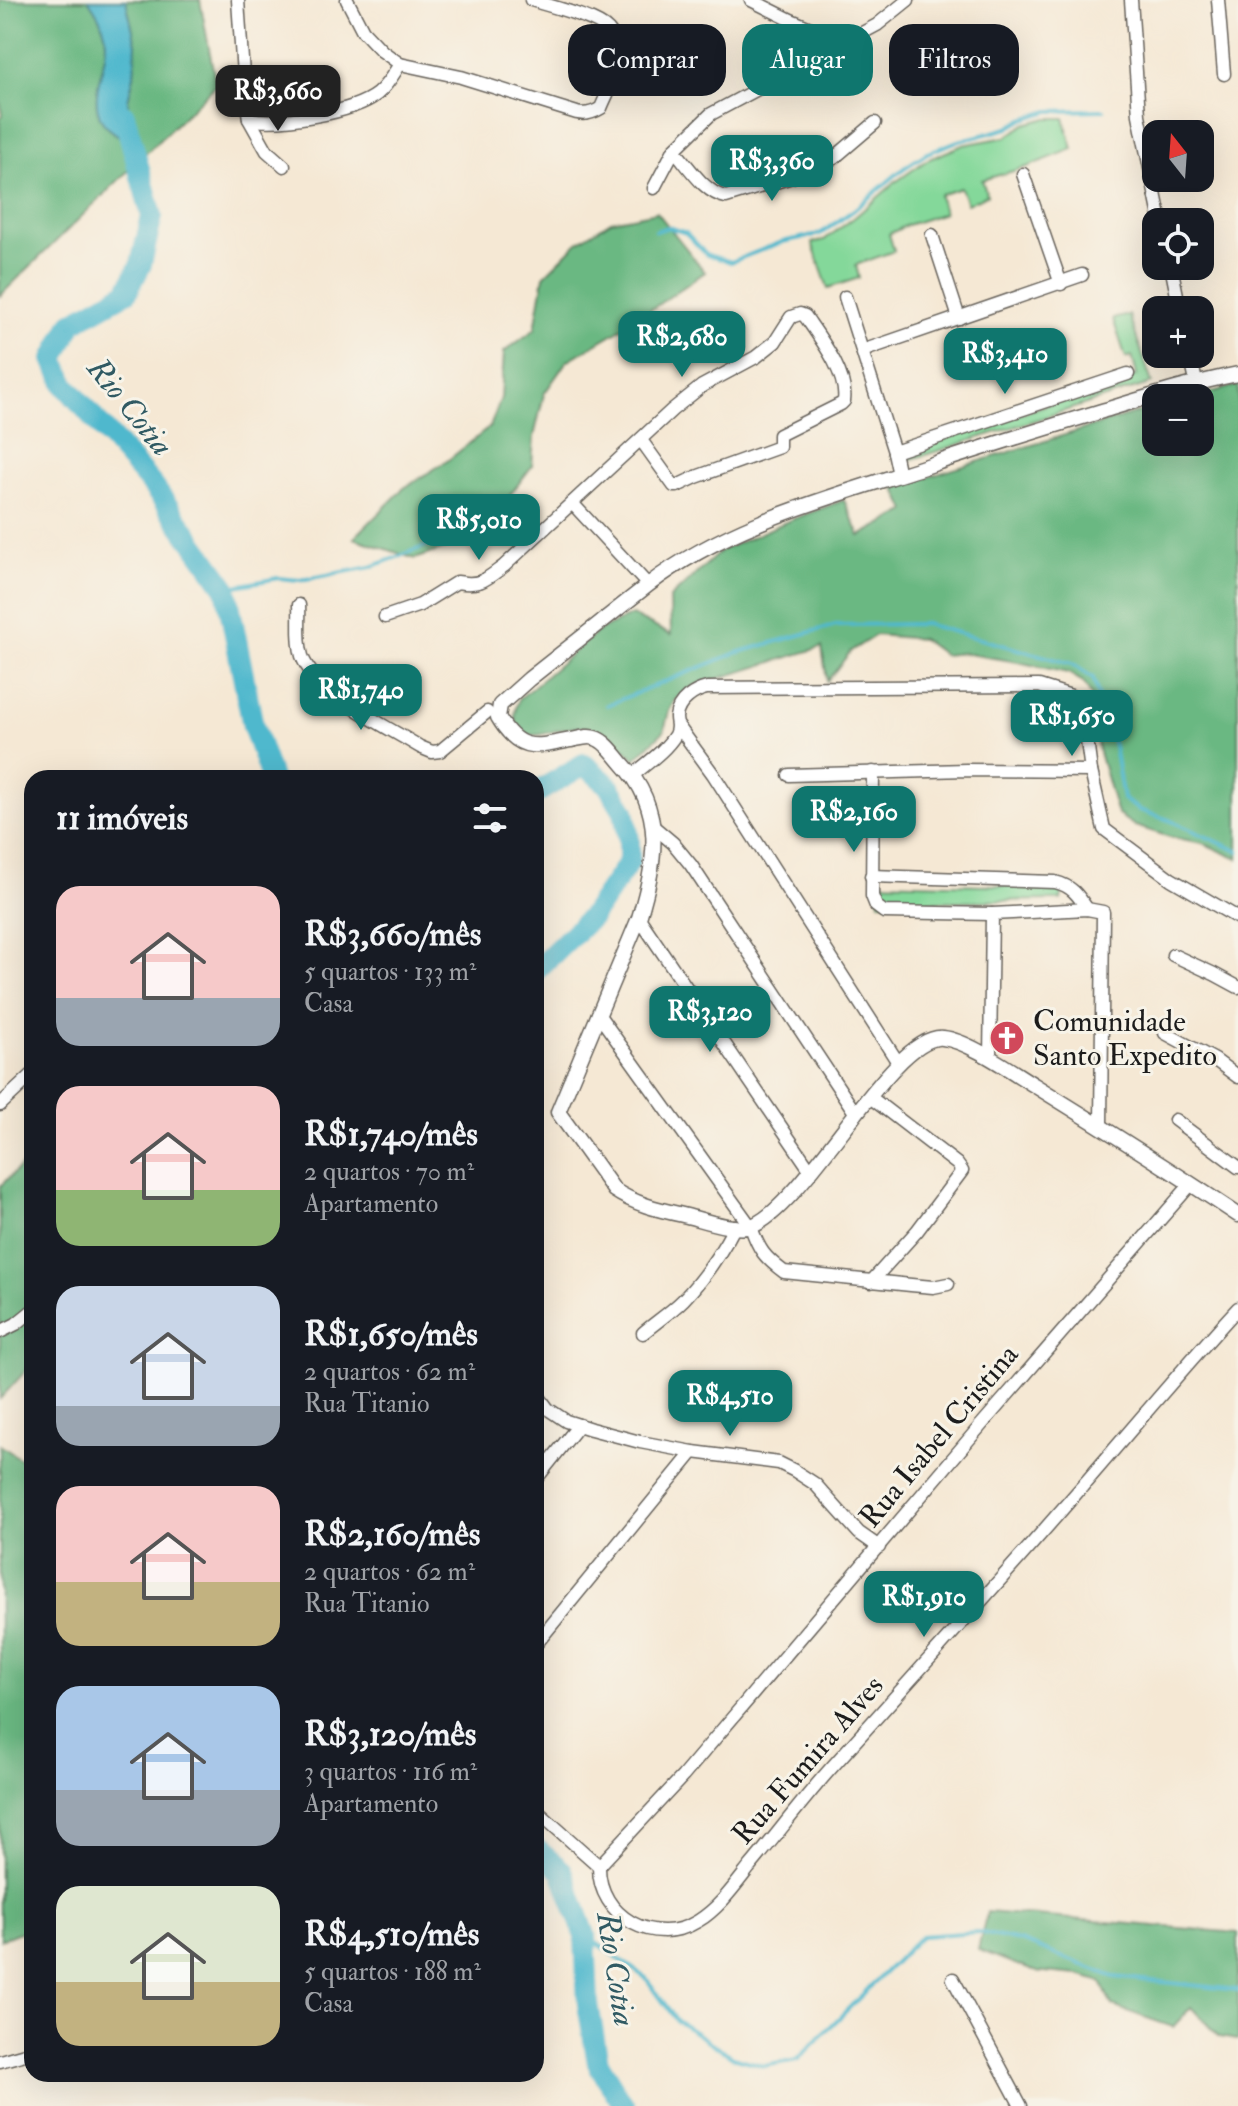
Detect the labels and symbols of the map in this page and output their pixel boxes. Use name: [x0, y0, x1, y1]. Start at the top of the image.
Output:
pin: R$3,660: [204, 65, 352, 133]
north arrow: [1142, 120, 1214, 192]
pin: R$3,360: [698, 135, 846, 203]
pin: R$2,680: [608, 311, 756, 379]
pin: R$3,410: [931, 328, 1079, 396]
water label: Rio Cotia: [78, 349, 182, 464]
pin: R$5,010: [405, 494, 553, 562]
pin: R$1,740: [287, 664, 435, 732]
pin: R$1,650: [998, 690, 1146, 758]
pin: R$2,160: [780, 786, 928, 854]
pin: R$3,120: [636, 986, 784, 1054]
place label: Comunidade Santo Expedito: [1033, 1003, 1217, 1074]
church icon: Comunidade Santo Expedito: [988, 1019, 1026, 1057]
street label: Rua Isabel Cristina: [852, 1336, 1027, 1535]
pin: R$4,510: [656, 1370, 804, 1438]
pin: R$1,910: [850, 1571, 998, 1639]
street label: Rua Fumira Alves: [724, 1668, 892, 1852]
water label: Rio Cotia: [587, 1908, 645, 2029]

